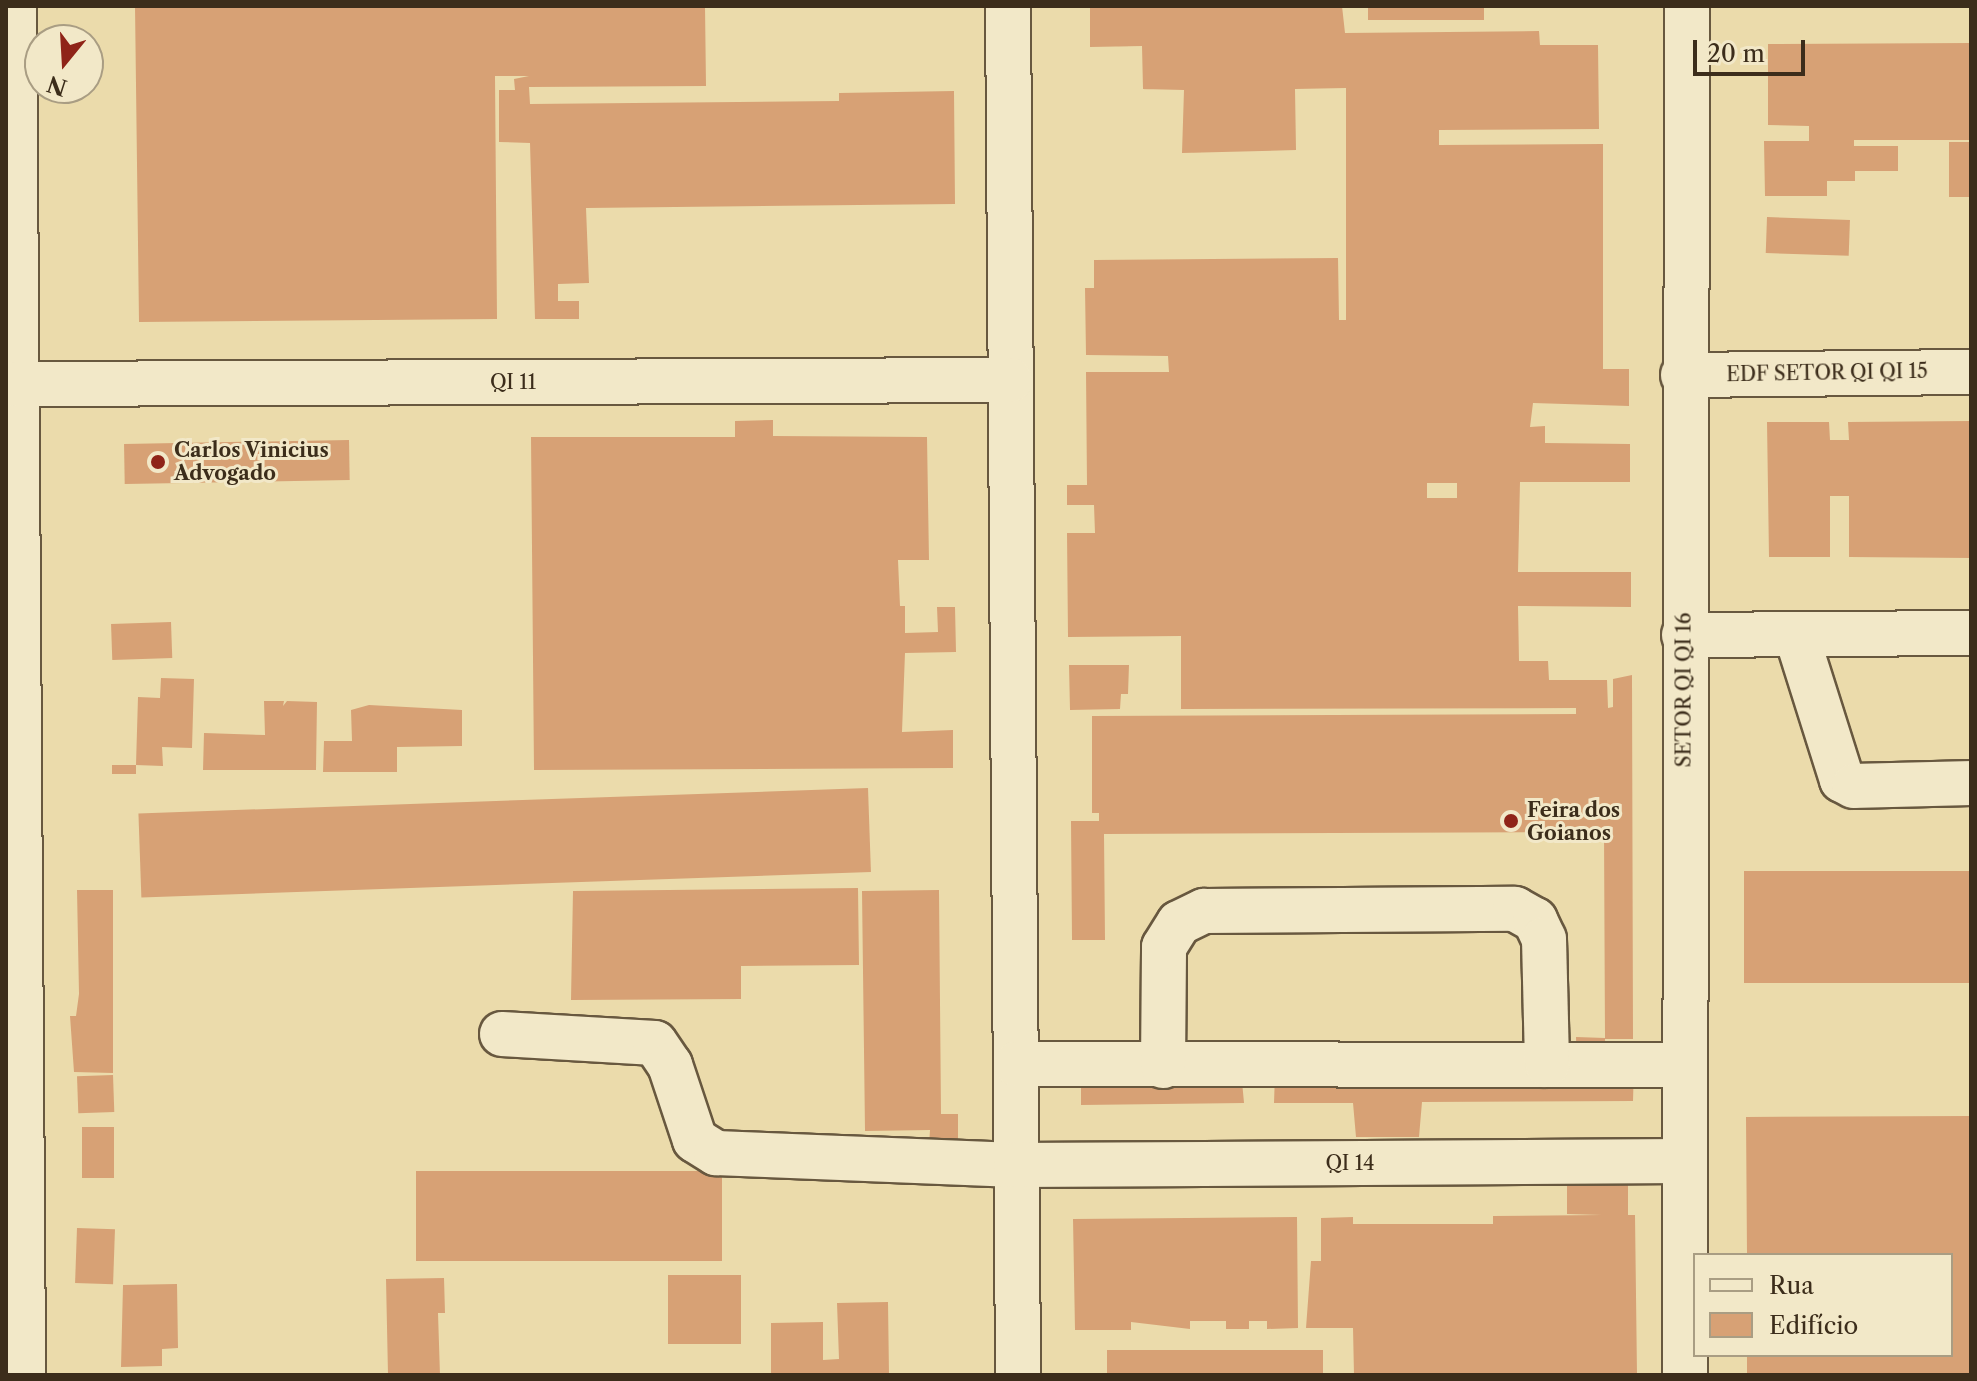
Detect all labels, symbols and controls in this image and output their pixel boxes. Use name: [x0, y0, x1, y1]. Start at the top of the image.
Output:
north arrow: [24, 24, 104, 104]
scale bar: [1697, 24, 1809, 74]
text: 20 m: [1707, 39, 1765, 68]
text: N: [44, 70, 70, 101]
street label: EDF SETOR QI QI 15: [1725, 359, 1929, 387]
street label: QI 11: [490, 370, 536, 394]
place label: Carlos Vinicius Advogado: [174, 438, 329, 485]
marker: Carlos Vinicius Advogado: [149, 453, 167, 471]
street label: SETOR QI QI 16: [1672, 612, 1696, 768]
place label: Feira dos Goianos: [1527, 798, 1620, 845]
marker: Feira dos Goianos: [1502, 812, 1520, 830]
street label: QI 14: [1325, 1151, 1375, 1175]
legend: [1693, 1253, 1953, 1357]
text: Rua: [1769, 1271, 1814, 1300]
text: Edifício: [1769, 1311, 1858, 1340]

